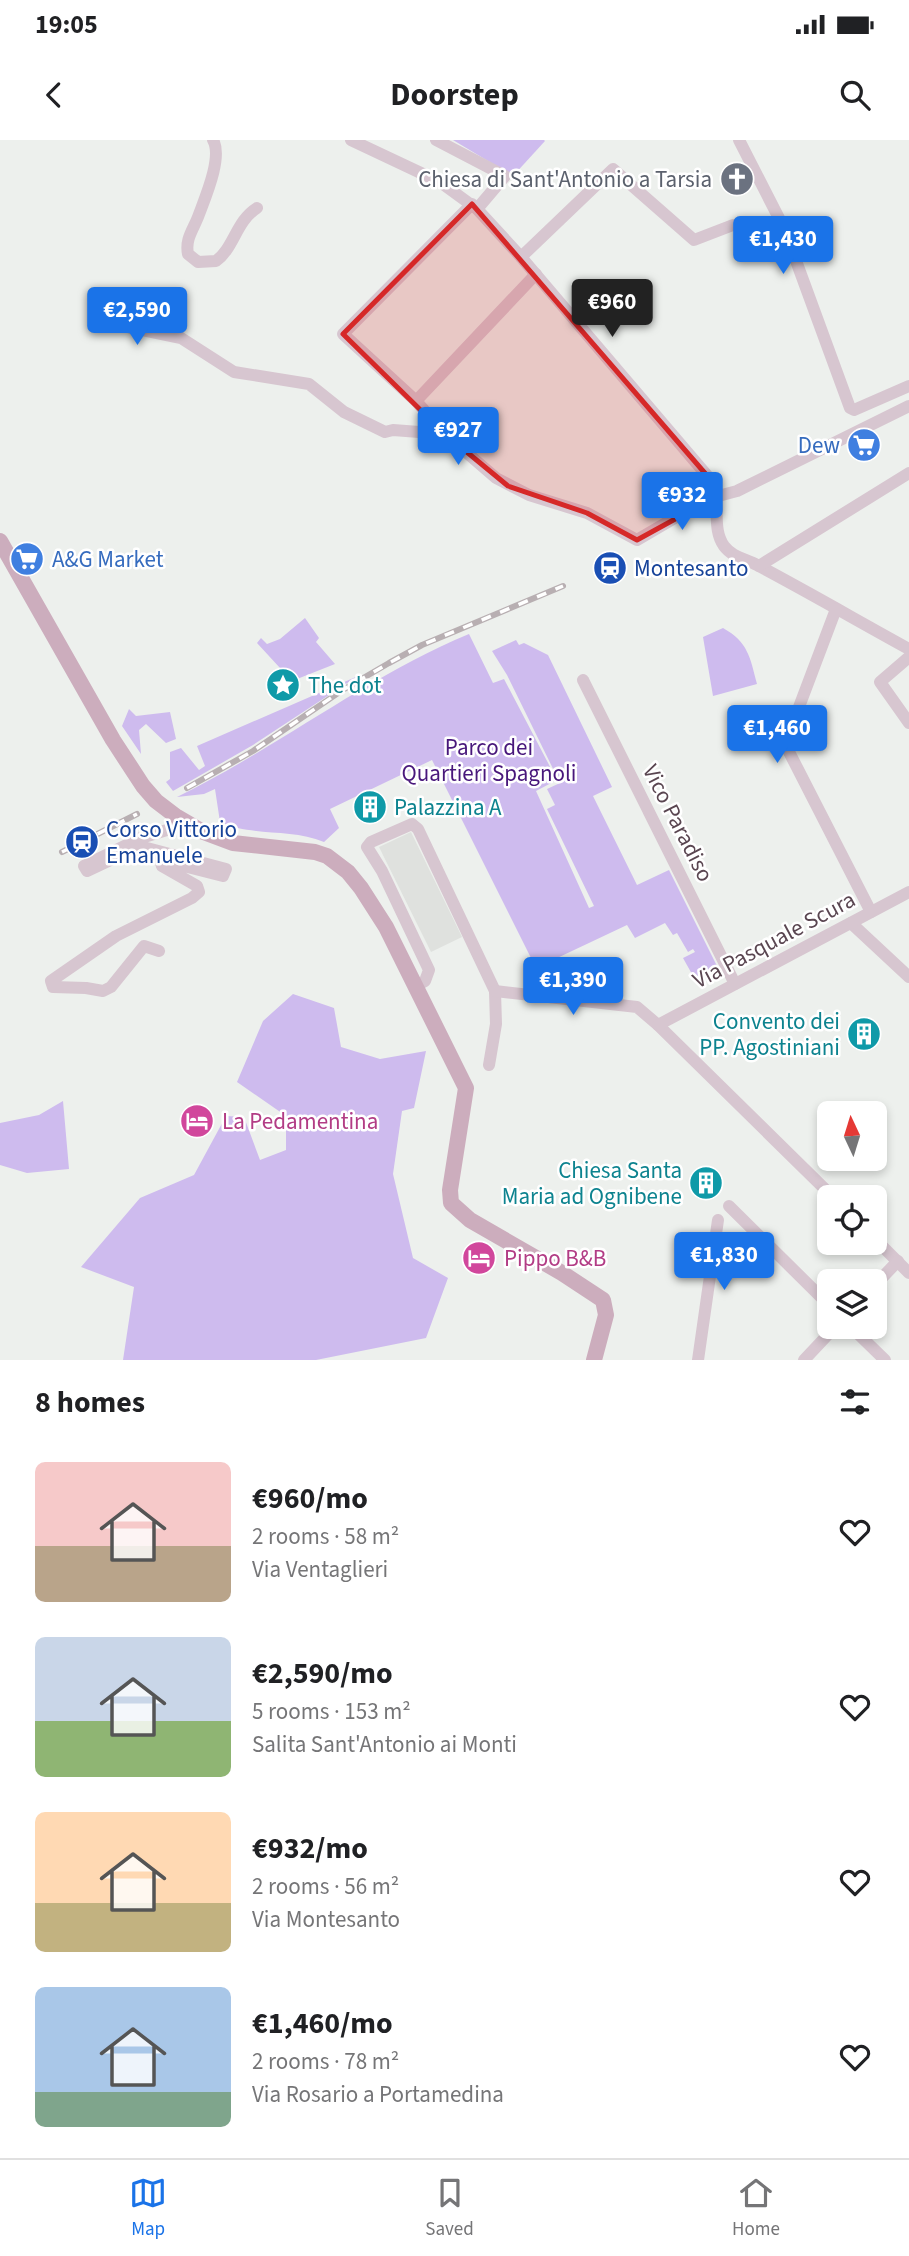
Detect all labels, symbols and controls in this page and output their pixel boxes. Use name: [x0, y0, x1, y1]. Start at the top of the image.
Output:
text: 19:05: [35, 6, 98, 43]
text: Doorstep: [390, 72, 519, 118]
icon: back: [35, 76, 73, 114]
icon: search: [836, 76, 874, 114]
church icon: Chiesa di Sant'Antonio a Tarsia: [718, 160, 756, 198]
place label: Chiesa di Sant'Antonio a Tarsia: [418, 163, 712, 196]
pin: €1,430: [726, 216, 840, 276]
text: €1,430: [749, 222, 817, 255]
pin: €960: [571, 280, 653, 339]
text: €960: [588, 285, 636, 318]
pin: €2,590: [80, 288, 194, 347]
text: €2,590: [103, 293, 171, 326]
pin: €927: [417, 408, 499, 467]
text: €927: [434, 413, 482, 446]
supermarket icon: Dew: [845, 426, 883, 464]
place label: Dew: [798, 429, 840, 462]
pin: €932: [641, 472, 723, 532]
text: €932: [658, 478, 706, 511]
supermarket icon: A&G Market: [8, 540, 46, 578]
place label: A&G Market: [52, 543, 164, 576]
station icon: Montesanto: [591, 549, 629, 587]
place label: Montesanto: [634, 552, 748, 585]
place icon: The dot: [264, 666, 302, 704]
place label: The dot: [308, 669, 382, 702]
pin: €1,460: [720, 706, 834, 765]
text: €1,460: [743, 711, 811, 744]
park label: Parco dei Quartieri Spagnoli: [402, 731, 576, 790]
street label: Vico Paradiso: [634, 759, 722, 887]
building icon: Palazzina A: [351, 788, 389, 826]
place label: Palazzina A: [394, 791, 502, 824]
place label: Corso Vittorio Emanuele: [106, 813, 237, 872]
station icon: Corso Vittorio Emanuele: [63, 823, 101, 861]
street label: Via Pasquale Scura: [687, 883, 861, 997]
pin: €1,390: [516, 958, 630, 1017]
text: €1,390: [539, 963, 607, 996]
place label: Convento dei PP. Agostiniani: [699, 1005, 840, 1064]
building icon: Convento dei PP. Agostiniani: [845, 1015, 883, 1053]
north arrow: [817, 1101, 887, 1171]
map controls: [817, 1101, 887, 1339]
hotel icon: La Pedamentina: [178, 1102, 216, 1140]
place label: La Pedamentina: [222, 1105, 378, 1138]
place label: Chiesa Santa Maria ad Ognibene: [502, 1154, 682, 1213]
building icon: Chiesa Santa Maria ad Ognibene: [687, 1164, 725, 1202]
button: locate: [817, 1185, 887, 1255]
pin: €1,830: [667, 1232, 781, 1292]
text: €1,830: [690, 1238, 758, 1271]
hotel icon: Pippo B&B: [460, 1239, 498, 1277]
place label: Pippo B&B: [504, 1242, 606, 1275]
button: layers: [817, 1269, 887, 1339]
text: 8 homes: [35, 1381, 145, 1424]
icon: filters: [836, 1383, 874, 1421]
text: €960/mo: [252, 1477, 368, 1520]
icon: home: [91, 1490, 175, 1574]
icon: heart: [836, 1513, 874, 1551]
text: 2 rooms · 58 m²: [252, 1520, 399, 1553]
text: Via Ventaglieri: [252, 1553, 388, 1586]
text: €2,590/mo: [252, 1652, 393, 1695]
icon: home: [91, 1665, 175, 1749]
icon: heart: [836, 1688, 874, 1726]
text: 5 rooms · 153 m²: [252, 1695, 411, 1728]
text: Salita Sant'Antonio ai Monti: [252, 1728, 517, 1761]
text: €932/mo: [252, 1827, 368, 1870]
icon: home: [91, 1840, 175, 1924]
icon: heart: [836, 1863, 874, 1901]
text: 2 rooms · 56 m²: [252, 1870, 399, 1903]
text: Via Montesanto: [252, 1903, 400, 1936]
text: €1,460/mo: [252, 2002, 393, 2045]
icon: home: [91, 2015, 175, 2099]
icon: heart: [836, 2038, 874, 2076]
text: 2 rooms · 78 m²: [252, 2045, 399, 2078]
text: Via Rosario a Portamedina: [252, 2078, 504, 2111]
tab: Map: [129, 2174, 167, 2243]
tab: Saved: [425, 2174, 474, 2243]
tab: Home: [732, 2174, 780, 2243]

